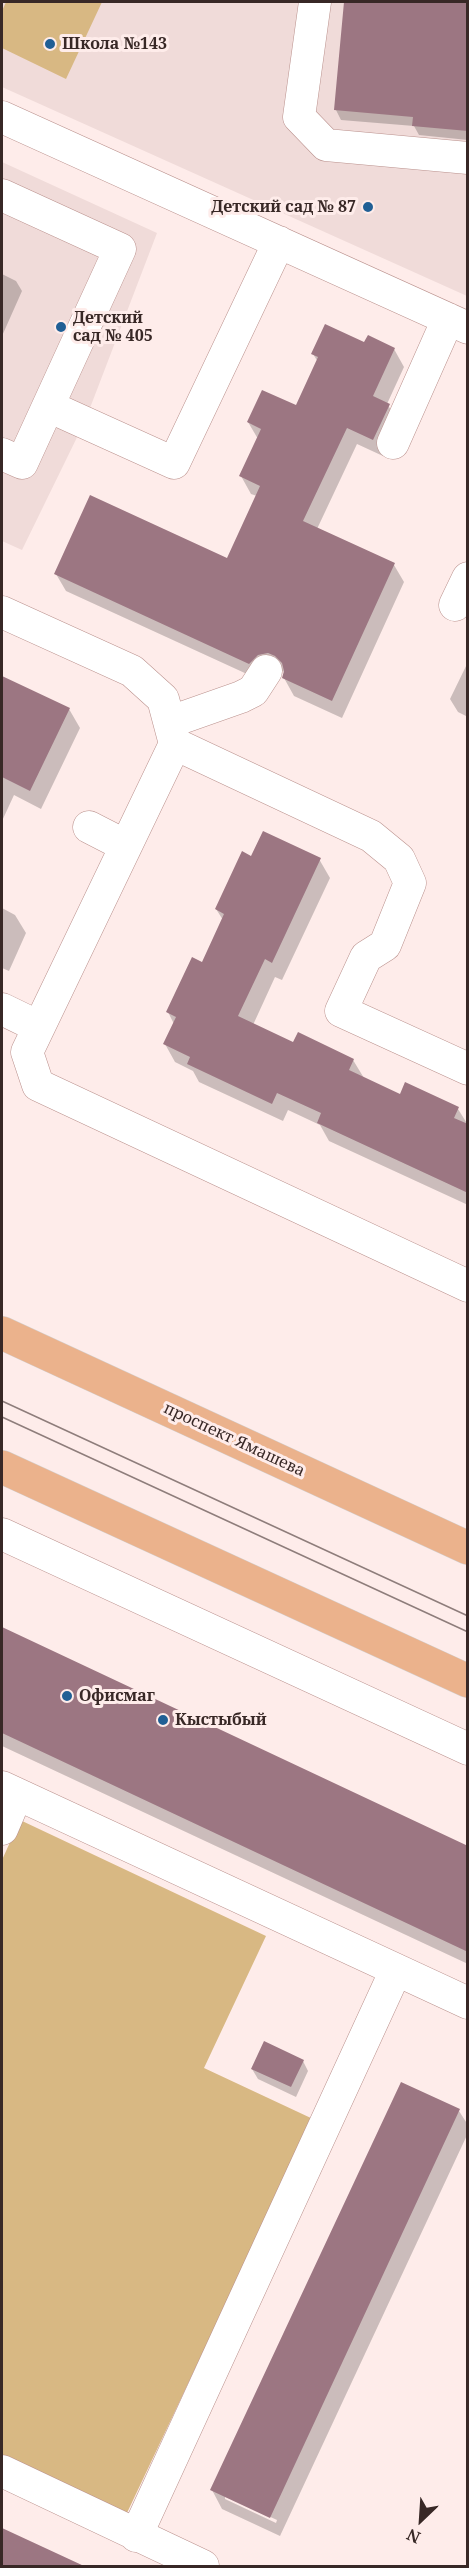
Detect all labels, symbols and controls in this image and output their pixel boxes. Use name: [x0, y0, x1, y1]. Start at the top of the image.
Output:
place label: Школа №143: [62, 34, 167, 54]
marker: Школа №143: [43, 37, 57, 51]
place label: Детский сад № 87: [211, 197, 356, 217]
marker: Детский сад № 87: [361, 200, 375, 214]
place label: Детский сад № 405: [73, 308, 153, 346]
marker: Детский сад № 405: [54, 320, 68, 334]
street label: проспект Ямашева: [160, 1399, 308, 1481]
place label: Офисмаг: [79, 1686, 155, 1706]
marker: Офисмаг: [60, 1689, 74, 1703]
place label: Кыстыбый: [175, 1710, 267, 1730]
marker: Кыстыбый: [156, 1713, 170, 1727]
north arrow: [391, 2490, 451, 2550]
text: N: [403, 2524, 424, 2549]

